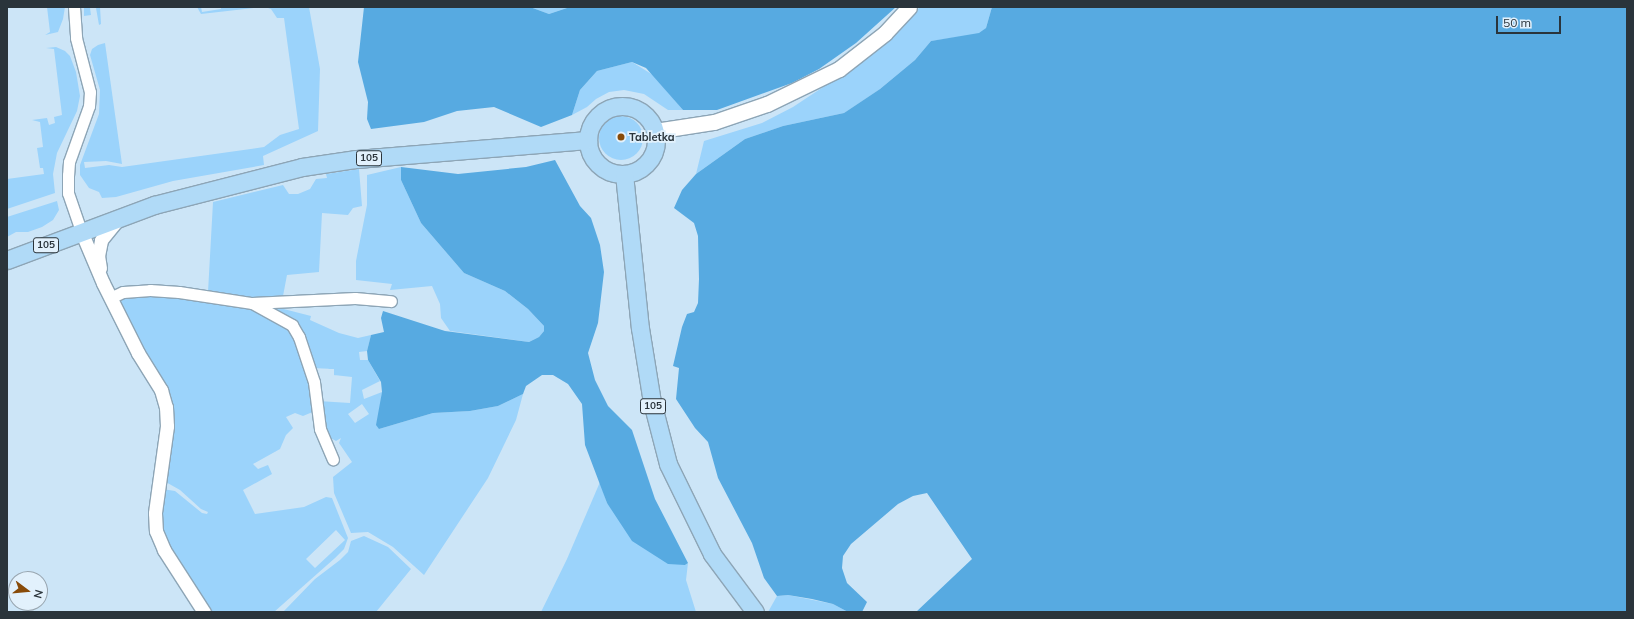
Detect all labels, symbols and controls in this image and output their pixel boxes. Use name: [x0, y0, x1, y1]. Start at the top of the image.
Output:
scale bar: [1498, 8, 1563, 34]
text: 50 m: [1503, 15, 1531, 30]
place label: Tabletka: [629, 130, 674, 144]
marker: Tabletka: [616, 132, 626, 142]
road number: 105: [356, 150, 382, 166]
road number: 105: [33, 237, 59, 253]
road number: 105: [640, 398, 666, 414]
north arrow: [8, 571, 48, 611]
text: N: [31, 588, 46, 600]

